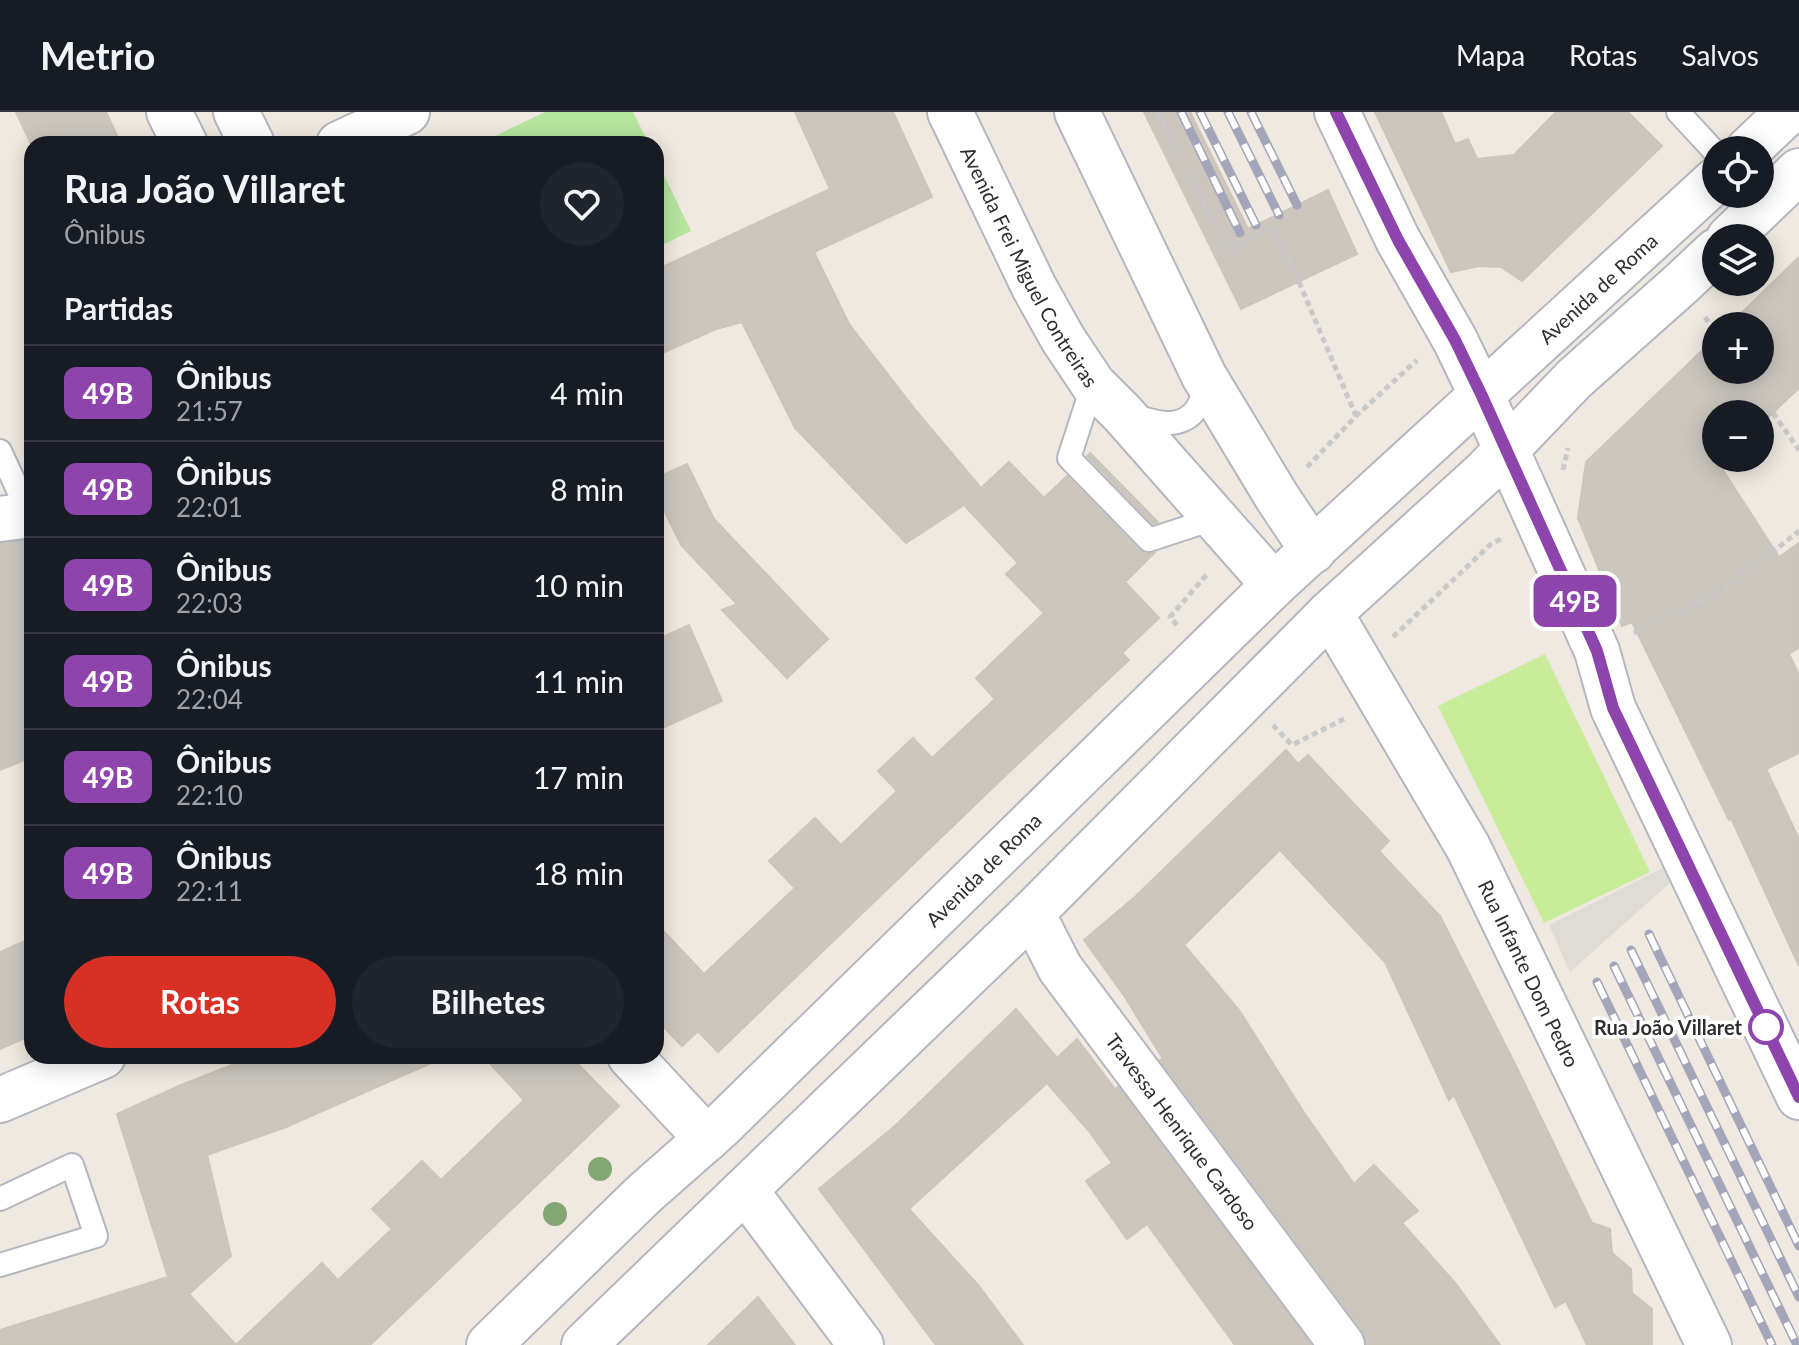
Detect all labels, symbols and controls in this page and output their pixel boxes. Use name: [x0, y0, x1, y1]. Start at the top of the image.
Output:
text: Metrio: [40, 32, 155, 78]
text: Mapa: [1456, 38, 1525, 72]
text: Rotas: [1569, 38, 1637, 72]
text: Salvos: [1681, 38, 1759, 72]
map controls: [1702, 136, 1774, 472]
button: locate: [1702, 136, 1774, 208]
street label: Avenida Frei Miguel Contreiras: [956, 142, 1104, 391]
button: heart: [540, 162, 624, 246]
text: Rua João Villaret: [64, 165, 345, 211]
text: Ônibus: [64, 218, 146, 250]
button: layers: [1702, 224, 1774, 296]
street label: Avenida de Roma: [1534, 228, 1662, 348]
text: Partidas: [64, 290, 173, 326]
button: +: [1702, 312, 1774, 384]
text: Ônibus: [176, 359, 272, 395]
text: 4 min: [550, 375, 624, 411]
text: 49B: [83, 376, 133, 410]
text: 21:57: [176, 395, 243, 427]
button: −: [1702, 400, 1774, 472]
text: Ônibus: [176, 455, 272, 491]
text: 8 min: [550, 471, 624, 507]
text: 49B: [83, 472, 133, 506]
text: 22:01: [176, 491, 243, 523]
text: Ônibus: [176, 551, 272, 587]
text: 10 min: [533, 567, 624, 603]
text: 49B: [83, 568, 133, 602]
line badge: 49B: [1529, 575, 1621, 627]
text: 49B: [1550, 584, 1600, 618]
text: 22:03: [176, 587, 243, 619]
text: Ônibus: [176, 647, 272, 683]
text: 11 min: [533, 663, 624, 699]
text: 49B: [83, 664, 133, 698]
text: 22:04: [176, 683, 243, 715]
text: Ônibus: [176, 743, 272, 779]
text: 17 min: [533, 759, 624, 795]
text: 49B: [83, 760, 133, 794]
text: 22:10: [176, 779, 243, 811]
street label: Avenida de Roma: [920, 808, 1046, 931]
text: Ônibus: [176, 839, 272, 875]
text: 18 min: [533, 855, 624, 891]
text: 49B: [83, 856, 133, 890]
text: 22:11: [176, 875, 243, 907]
street label: Rua Infante Dom Pedro: [1474, 876, 1585, 1071]
button: Rotas: [64, 956, 336, 1048]
button: Bilhetes: [352, 956, 624, 1048]
marker: Rua João Villaret: [1749, 1010, 1783, 1044]
place label: Rua João Villaret: [1594, 1015, 1743, 1039]
street label: Travessa Henrique Cardoso: [1101, 1029, 1264, 1235]

